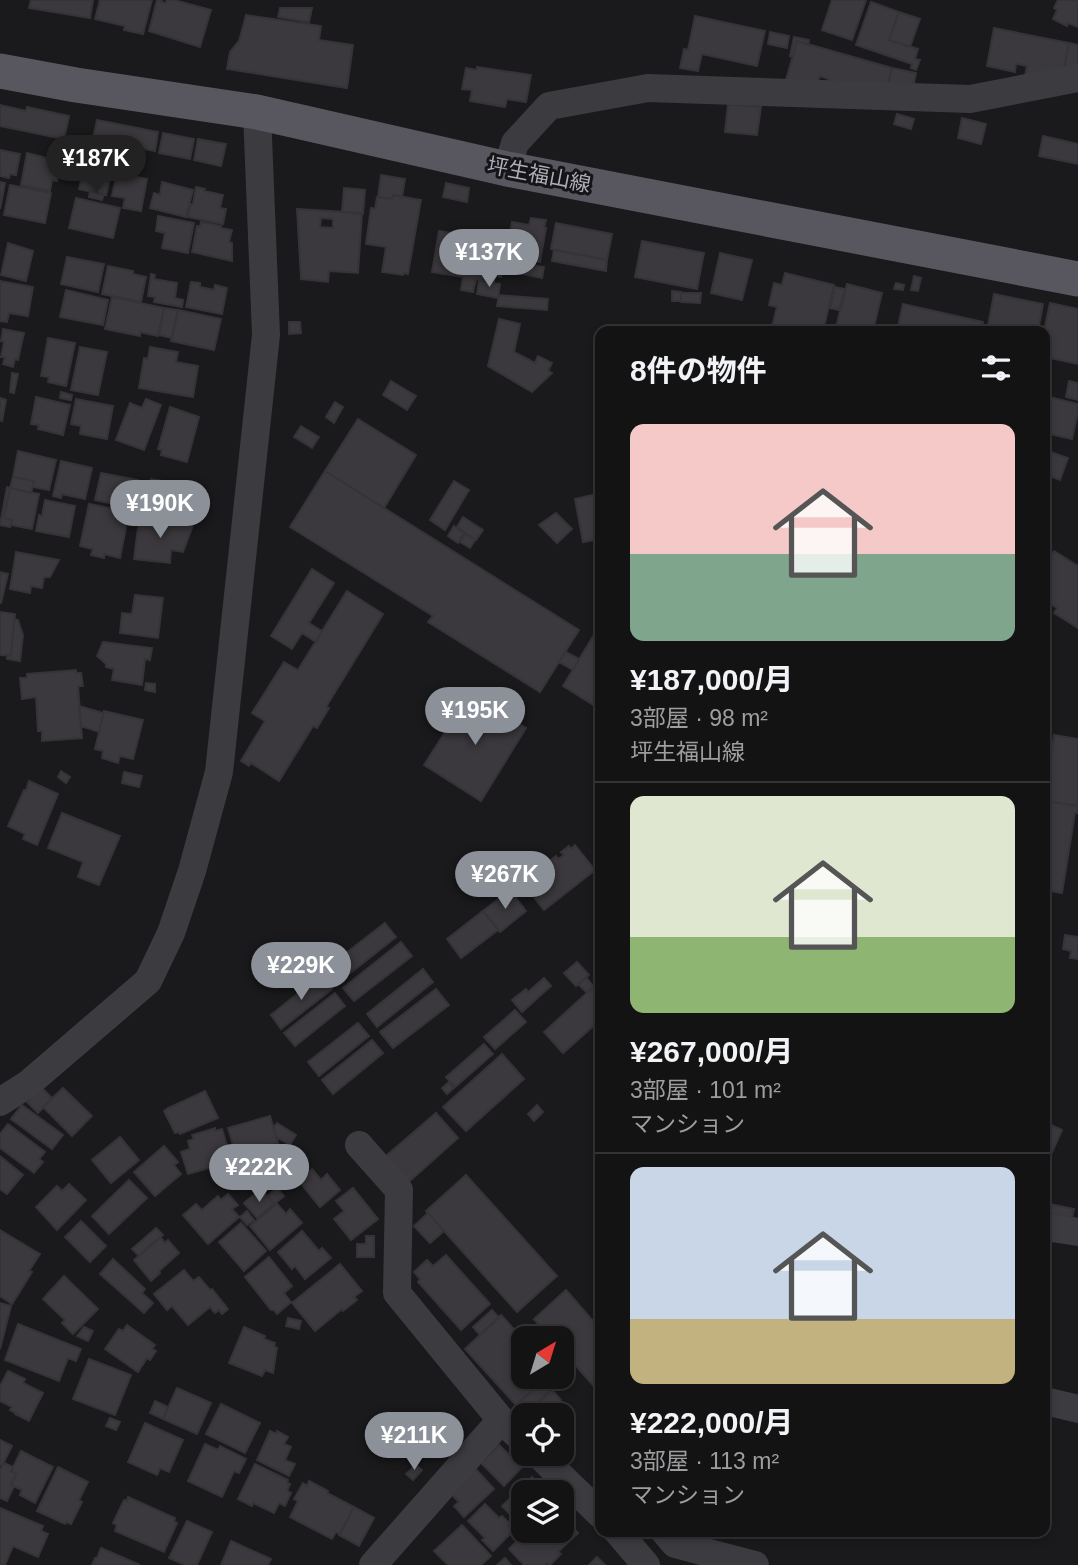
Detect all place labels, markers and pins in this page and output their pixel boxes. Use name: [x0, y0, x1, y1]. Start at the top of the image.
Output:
pin: ¥187K: [47, 136, 145, 195]
pin: ¥137K: [440, 230, 538, 289]
pin: ¥190K: [111, 480, 209, 540]
pin: ¥195K: [426, 688, 524, 747]
pin: ¥267K: [456, 852, 554, 911]
pin: ¥229K: [252, 942, 350, 1002]
pin: ¥222K: [210, 1144, 308, 1204]
pin: ¥211K: [365, 1412, 463, 1472]

